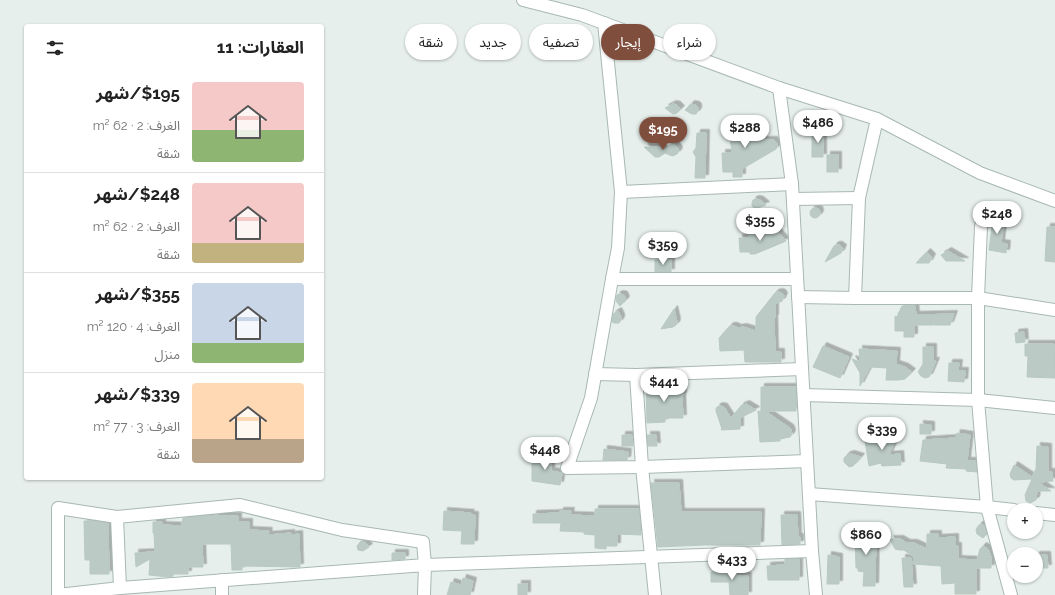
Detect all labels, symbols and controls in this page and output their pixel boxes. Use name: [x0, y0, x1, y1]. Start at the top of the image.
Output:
chip: شقة: [405, 24, 457, 60]
chip: جديد: [465, 24, 521, 60]
chip: تصفية: [529, 24, 593, 60]
chip: إيجار: [601, 24, 655, 60]
chip: شراء: [663, 24, 716, 60]
icon: filters: [44, 37, 66, 59]
text: العقارات: 11: [217, 37, 304, 57]
text: $195/شهر: [96, 83, 180, 103]
icon: home: [224, 98, 272, 146]
pin: $486: [794, 110, 842, 144]
pin: $288: [721, 115, 769, 149]
text: $486: [802, 115, 834, 130]
pin: $195: [639, 117, 687, 151]
text: الغرف: 2 · 62 m²: [93, 118, 180, 133]
text: $288: [729, 120, 761, 135]
text: $195: [648, 122, 678, 137]
text: شقة: [157, 146, 180, 161]
text: $248/شهر: [94, 184, 180, 204]
icon: home: [224, 199, 272, 247]
pin: $248: [973, 201, 1021, 235]
text: $248: [982, 206, 1012, 221]
pin: $355: [736, 208, 784, 242]
text: $355: [745, 213, 775, 228]
text: الغرف: 2 · 62 m²: [93, 219, 180, 234]
pin: $359: [639, 232, 687, 266]
text: $359: [648, 237, 678, 252]
text: شقة: [157, 247, 180, 262]
text: $355/شهر: [96, 284, 180, 304]
icon: home: [224, 299, 272, 347]
text: الغرف: 4 · 120 m²: [87, 319, 180, 334]
text: منزل: [155, 347, 180, 362]
pin: $441: [640, 369, 688, 403]
text: $441: [649, 374, 679, 389]
text: $339/شهر: [95, 384, 180, 404]
icon: home: [224, 399, 272, 447]
pin: $339: [858, 417, 906, 451]
text: الغرف: 3 · 77 m²: [93, 419, 180, 434]
text: $339: [867, 422, 897, 437]
pin: $448: [521, 437, 569, 471]
text: $448: [530, 442, 560, 457]
text: شقة: [157, 447, 180, 462]
map controls: [1007, 503, 1043, 583]
button: +: [1007, 503, 1043, 539]
pin: $860: [842, 522, 890, 556]
text: $860: [850, 527, 882, 542]
pin: $433: [708, 547, 756, 581]
button: −: [1007, 547, 1043, 583]
text: $433: [717, 552, 747, 567]

